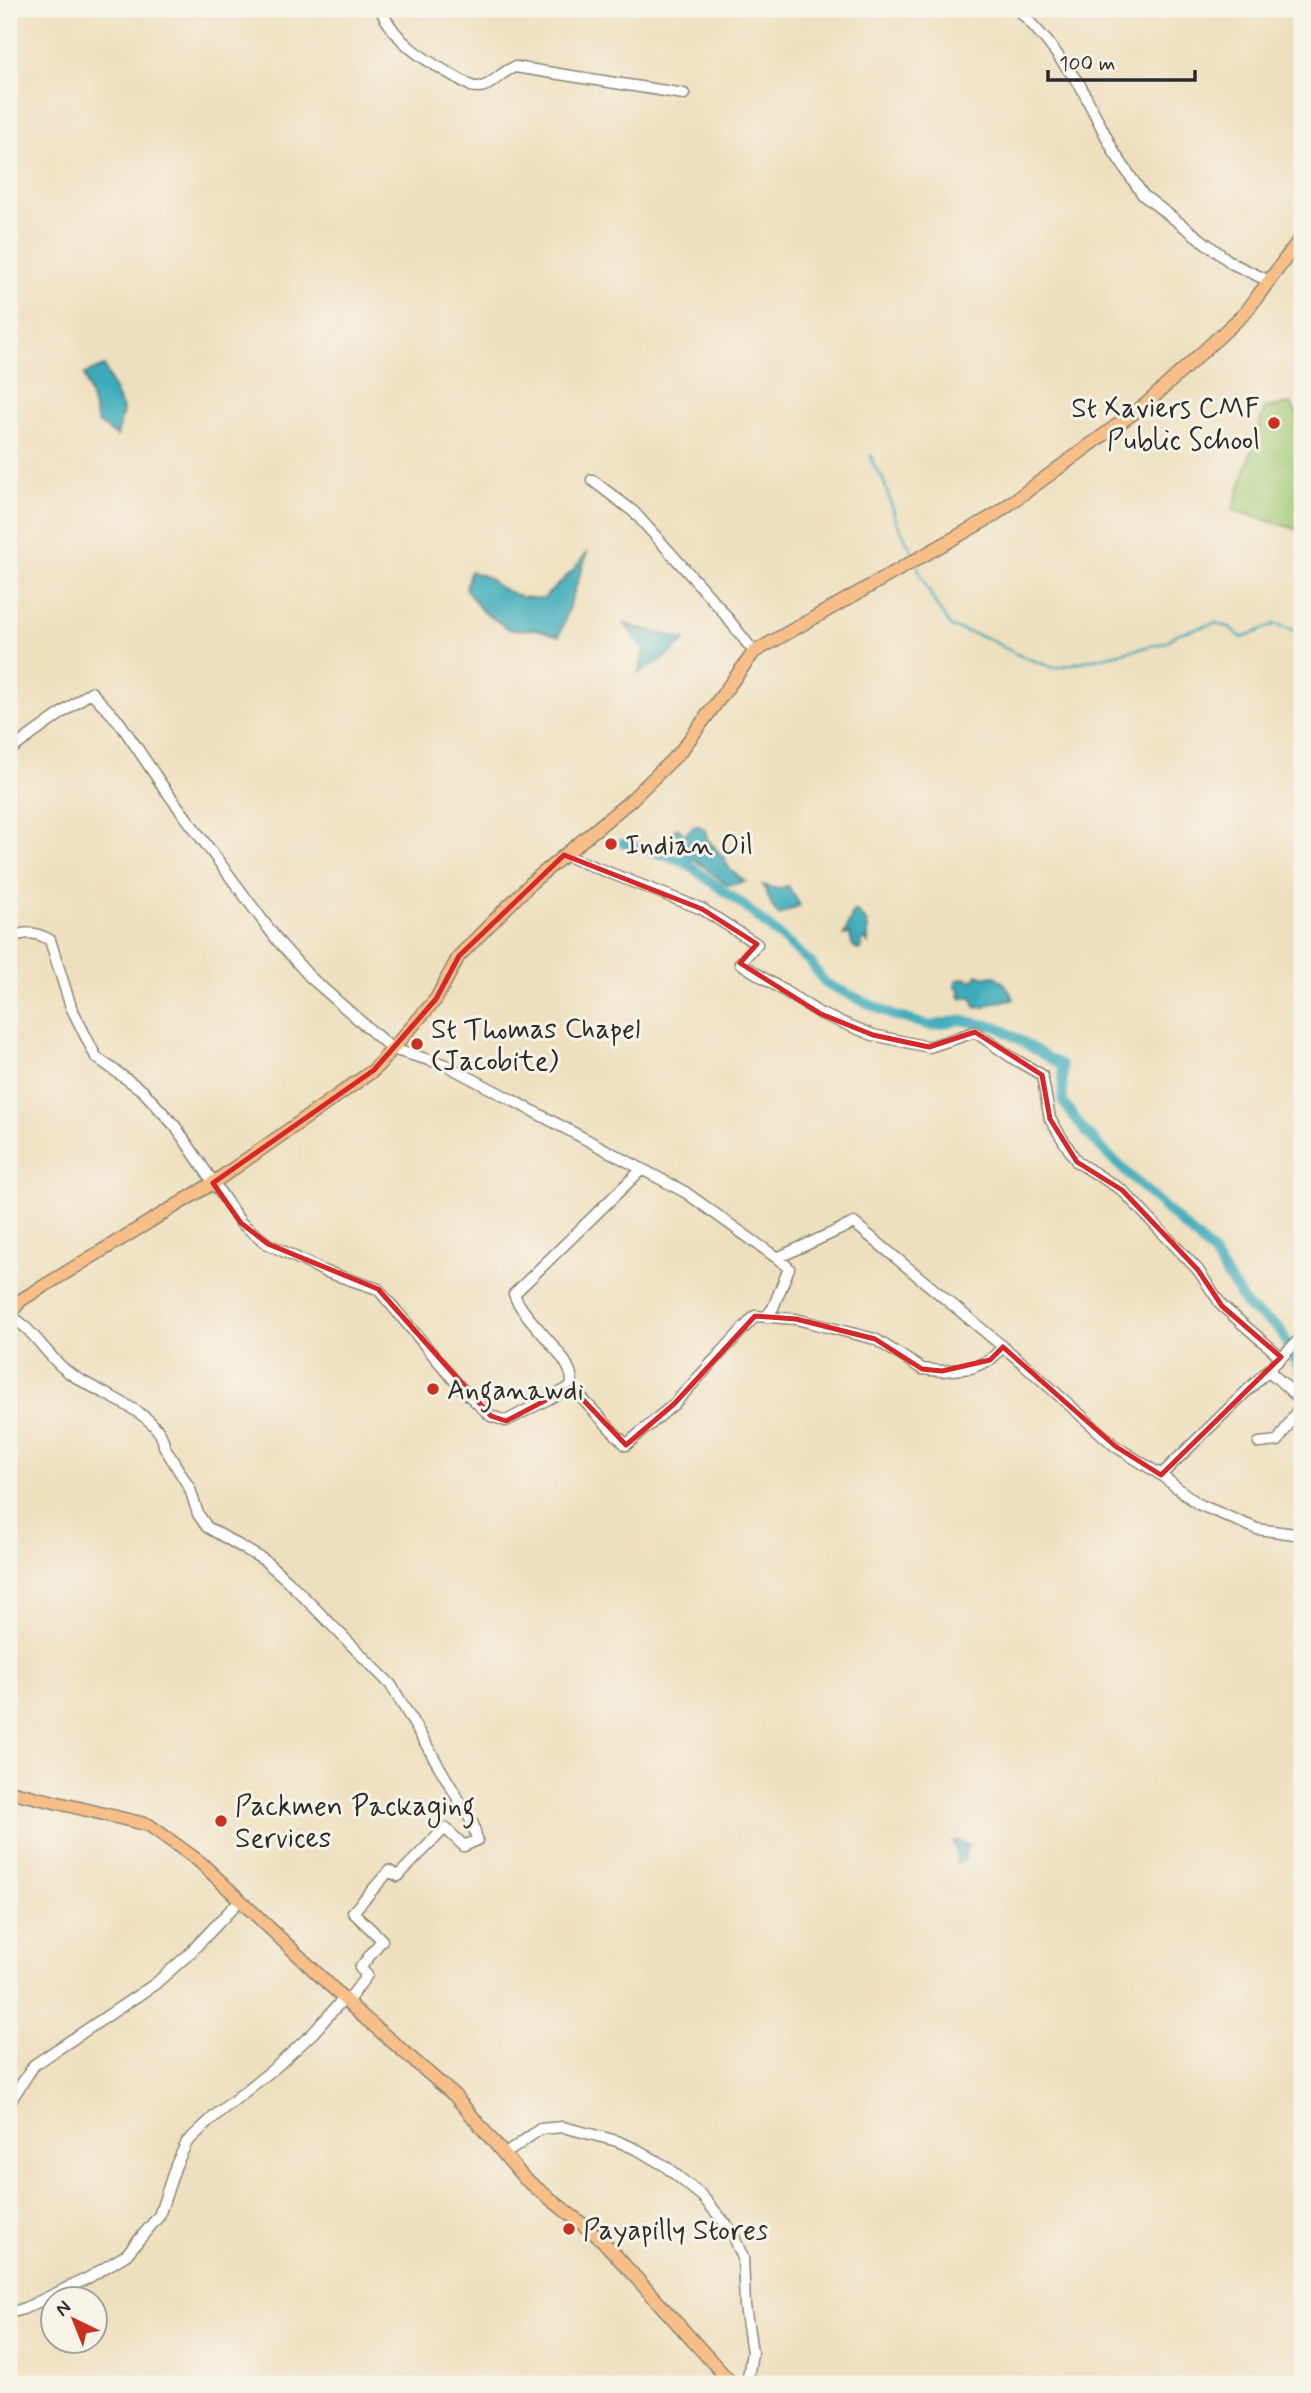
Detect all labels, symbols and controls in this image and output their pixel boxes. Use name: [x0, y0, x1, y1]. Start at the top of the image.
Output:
scale bar: [1048, 38, 1196, 82]
text: 100 m: [1059, 50, 1115, 78]
place label: St Xaviers CMF Public School: [1071, 391, 1260, 460]
marker: St Xaviers CMF Public School: [1266, 415, 1282, 431]
place label: Indian Oil: [625, 828, 753, 865]
marker: Indian Oil: [603, 836, 619, 852]
place label: St Thomas Chapel (Jacobite): [431, 1012, 640, 1081]
marker: St Thomas Chapel (Jacobite): [409, 1036, 425, 1052]
place label: Anganawdi: [447, 1373, 584, 1413]
marker: Anganawdi: [425, 1381, 441, 1397]
place label: Packmen Packaging Services: [235, 1789, 475, 1858]
marker: Packmen Packaging Services: [213, 1813, 229, 1829]
place label: Payapilly Stores: [583, 2213, 768, 2250]
marker: Payapilly Stores: [561, 2221, 577, 2237]
north arrow: [38, 2284, 108, 2354]
text: N: [50, 2295, 77, 2322]

